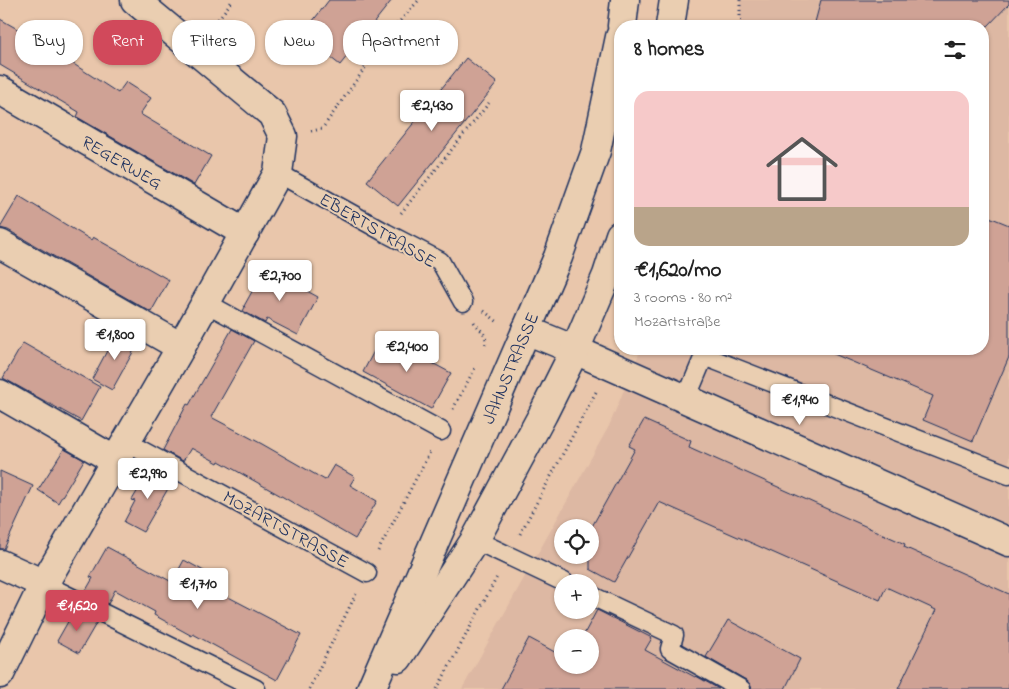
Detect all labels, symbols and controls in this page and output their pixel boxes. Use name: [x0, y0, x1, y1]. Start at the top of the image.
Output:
chip: Buy: [15, 20, 83, 65]
chip: Rent: [93, 20, 162, 65]
chip: Filters: [172, 20, 255, 65]
chip: New: [265, 20, 333, 65]
chip: Apartment: [343, 20, 458, 65]
text: 8 homes: [634, 35, 704, 65]
icon: filters: [941, 36, 969, 64]
pin: €2,430: [391, 90, 473, 132]
text: €2,430: [411, 94, 453, 118]
icon: home: [757, 124, 847, 214]
street label: REGERWEG: [76, 130, 166, 197]
street label: EBERTSTRASSE: [314, 188, 440, 276]
text: €1,620/mo: [634, 256, 721, 286]
pin: €2,700: [239, 260, 321, 302]
text: €2,700: [259, 264, 301, 288]
text: 3 rooms · 80 m²: [634, 286, 732, 310]
street label: JAHNSTRASSE: [477, 309, 547, 429]
text: Mozartstraße: [634, 310, 720, 334]
pin: €1,800: [74, 318, 156, 361]
text: €1,800: [96, 323, 134, 347]
pin: €2,400: [366, 330, 448, 373]
text: €2,400: [386, 335, 428, 359]
pin: €1,940: [759, 384, 841, 426]
text: €1,940: [781, 388, 819, 412]
pin: €2,990: [107, 458, 189, 500]
text: €2,990: [129, 462, 167, 486]
street label: MOZARTSTRASSE: [217, 485, 353, 576]
map controls: [554, 519, 599, 674]
button: locate: [554, 519, 599, 564]
pin: €1,710: [157, 568, 239, 610]
text: €1,710: [179, 572, 217, 596]
button: +: [554, 574, 599, 619]
pin: €1,620: [36, 590, 118, 632]
text: €1,620: [57, 594, 97, 618]
button: −: [554, 629, 599, 674]

